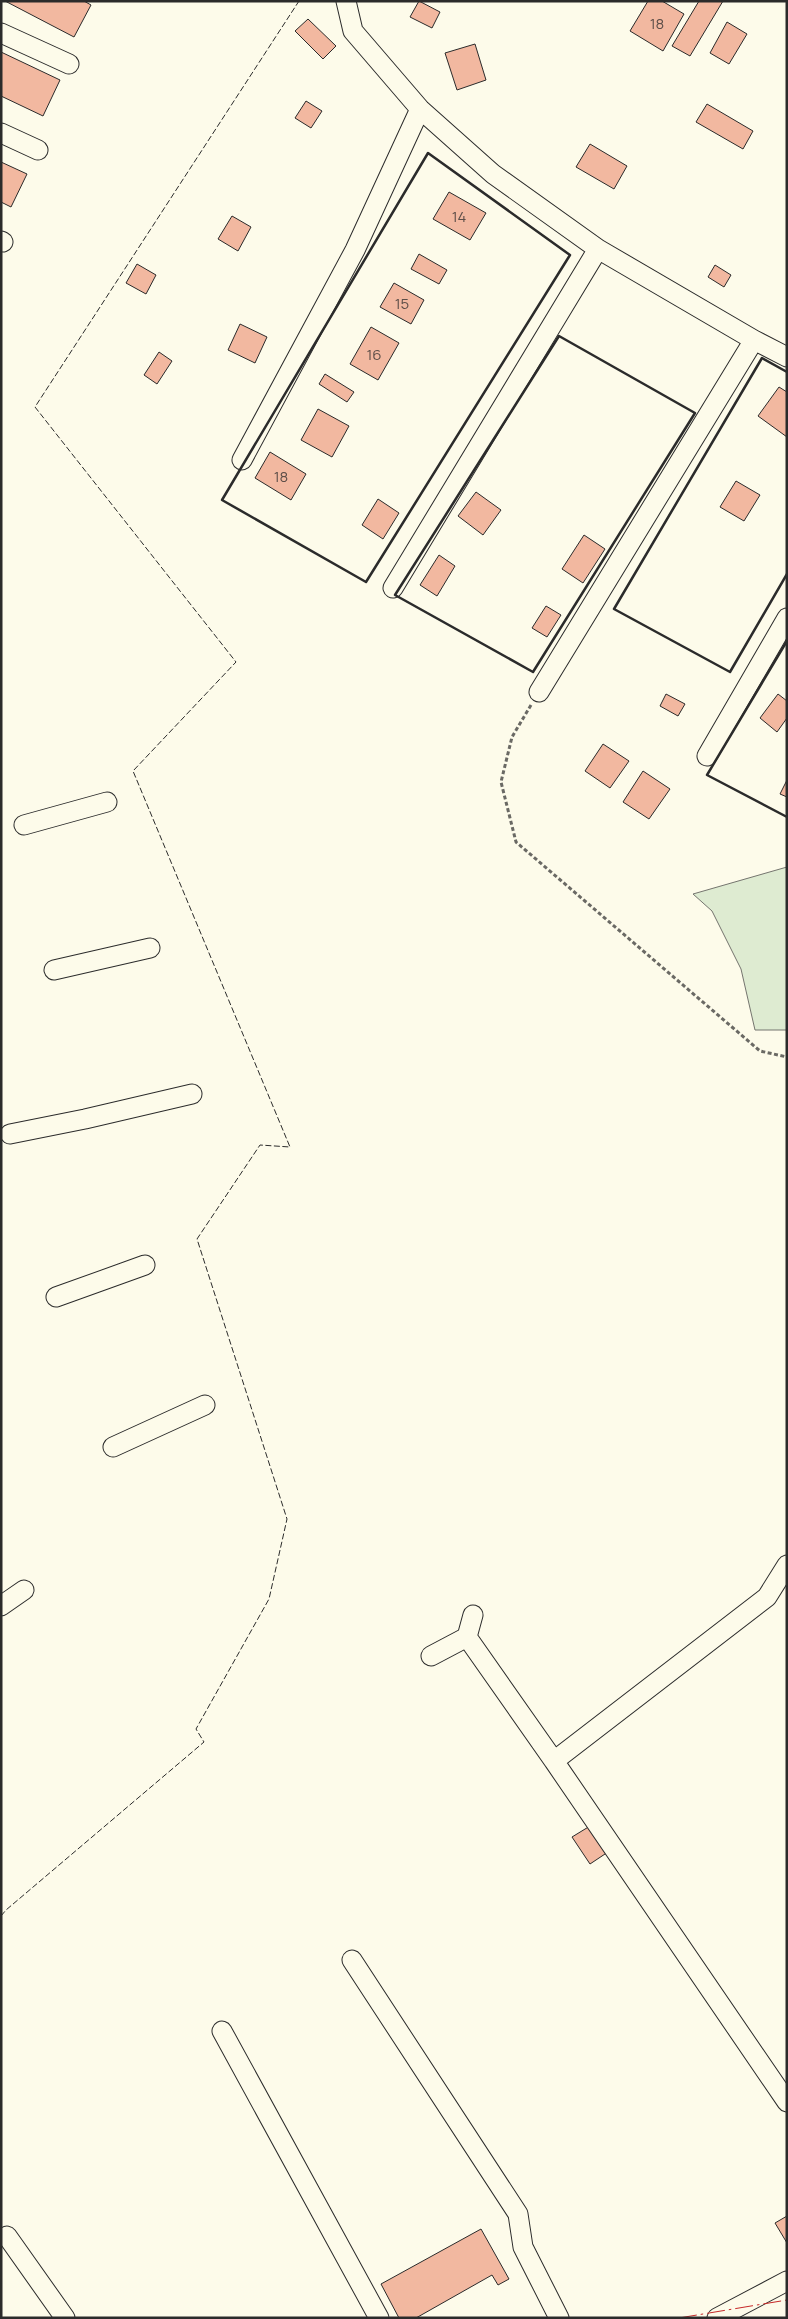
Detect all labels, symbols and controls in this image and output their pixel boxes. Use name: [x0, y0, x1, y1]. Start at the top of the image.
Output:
house number: 18: [650, 13, 664, 34]
house number: 14: [452, 206, 466, 227]
house number: 15: [395, 293, 409, 314]
house number: 16: [366, 344, 382, 365]
house number: 18: [274, 466, 288, 487]

